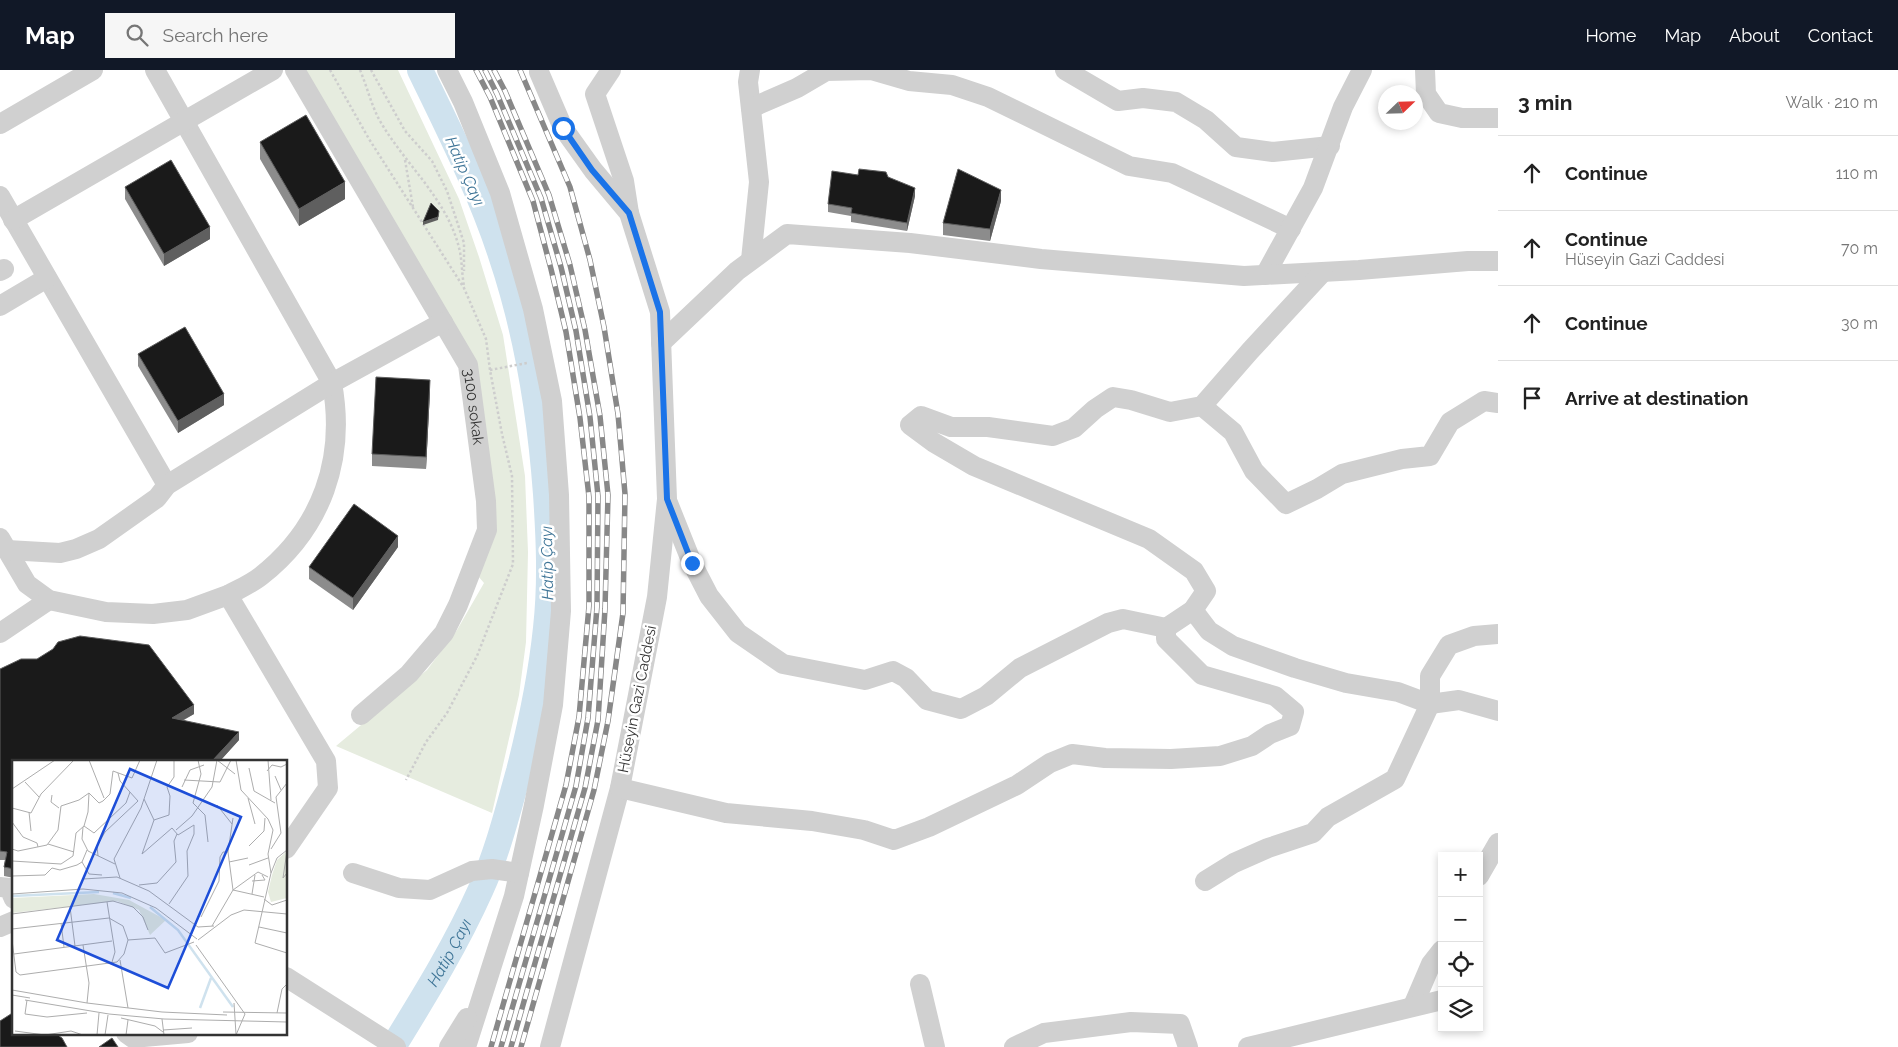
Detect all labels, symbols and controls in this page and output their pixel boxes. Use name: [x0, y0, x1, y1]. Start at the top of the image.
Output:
search box: [105, 13, 455, 58]
text: Map: [25, 21, 75, 50]
icon: search: [123, 21, 151, 49]
text: Search here: [163, 24, 268, 46]
text: Home: [1585, 25, 1636, 46]
text: Map: [1664, 25, 1701, 46]
text: About: [1729, 25, 1780, 46]
text: Contact: [1808, 25, 1873, 46]
north arrow: [1378, 85, 1423, 130]
text: 3 min: [1518, 90, 1572, 115]
text: Walk · 210 m: [1786, 93, 1878, 112]
route start: [552, 117, 575, 140]
water label: Hatip Çayı: [441, 133, 489, 209]
icon: ahead: [1518, 159, 1546, 187]
text: Continue: [1565, 162, 1648, 184]
text: 110 m: [1836, 164, 1878, 183]
text: Continue: [1565, 228, 1648, 250]
icon: ahead: [1518, 234, 1546, 262]
text: 70 m: [1841, 239, 1878, 258]
text: Hüseyin Gazi Caddesi: [1565, 250, 1725, 269]
icon: ahead: [1518, 309, 1546, 337]
text: Continue: [1565, 312, 1648, 334]
text: 30 m: [1841, 314, 1878, 333]
street label: 3100 sokak: [460, 367, 487, 446]
icon: arrive: [1518, 384, 1546, 412]
text: Arrive at destination: [1565, 387, 1749, 409]
water label: Hatip Çayı: [537, 526, 557, 600]
route end: [681, 552, 704, 575]
street label: Hüseyin Gazi Caddesi: [614, 624, 660, 774]
inset map: [12, 760, 288, 1034]
map controls: [1438, 852, 1483, 1032]
button: +: [1438, 852, 1483, 897]
button: −: [1438, 897, 1483, 942]
water label: Hatip Çayı: [423, 915, 475, 989]
button: locate: [1438, 942, 1483, 987]
button: layers: [1438, 987, 1483, 1032]

